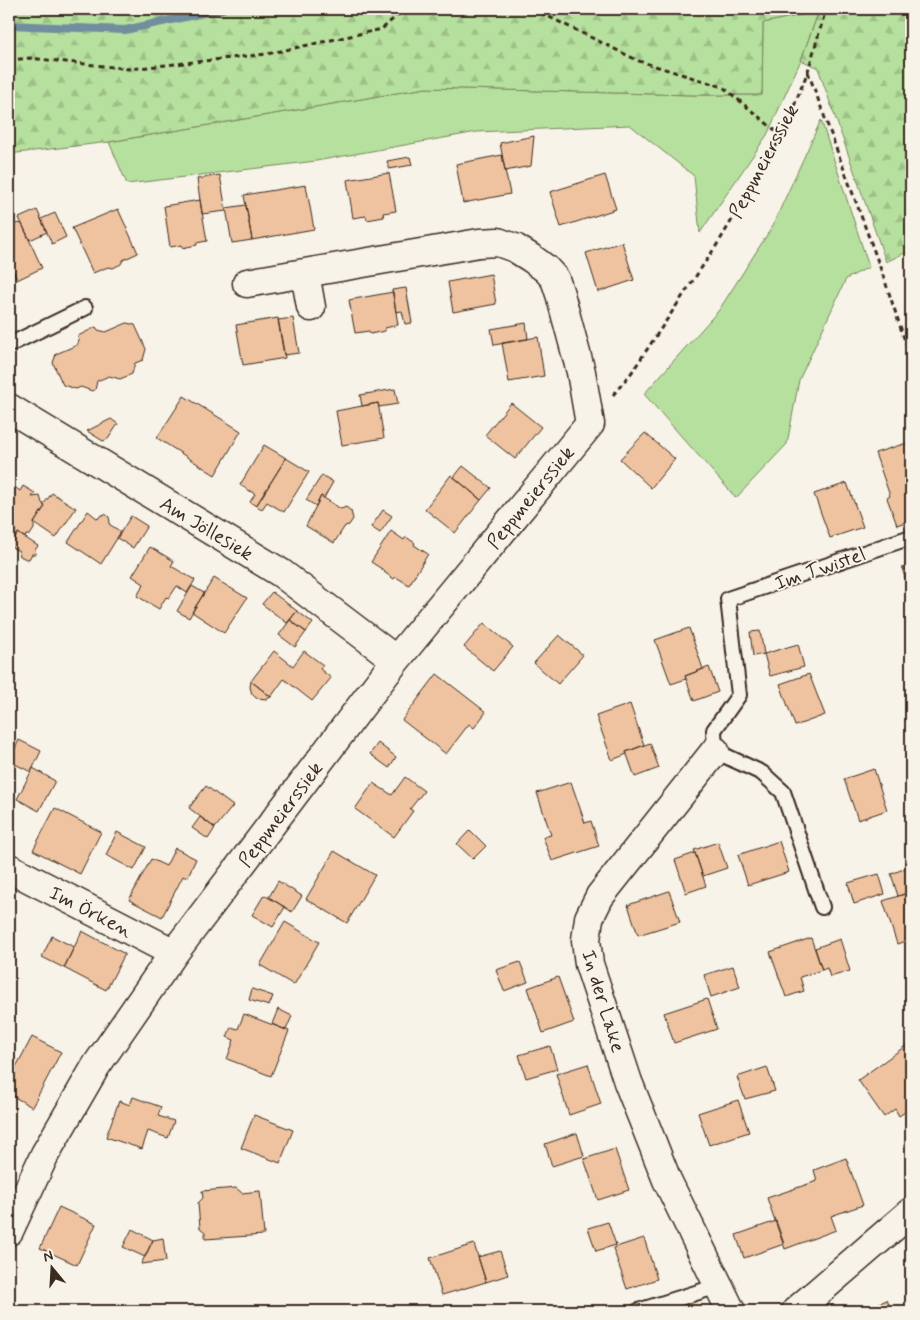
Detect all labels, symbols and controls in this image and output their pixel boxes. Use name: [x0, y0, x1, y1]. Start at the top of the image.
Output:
street label: Peppmeierssiek: [723, 100, 806, 224]
street label: Peppmeierssiek: [481, 441, 581, 555]
street label: Am Jöllesiek: [154, 491, 258, 568]
street label: Im Twistel: [771, 541, 870, 598]
street label: Peppmeierssiek: [233, 757, 330, 873]
street label: Im Örken: [44, 880, 137, 945]
street label: In der Lake: [574, 947, 631, 1056]
north arrow: [28, 1242, 78, 1292]
text: N: [41, 1247, 56, 1267]

